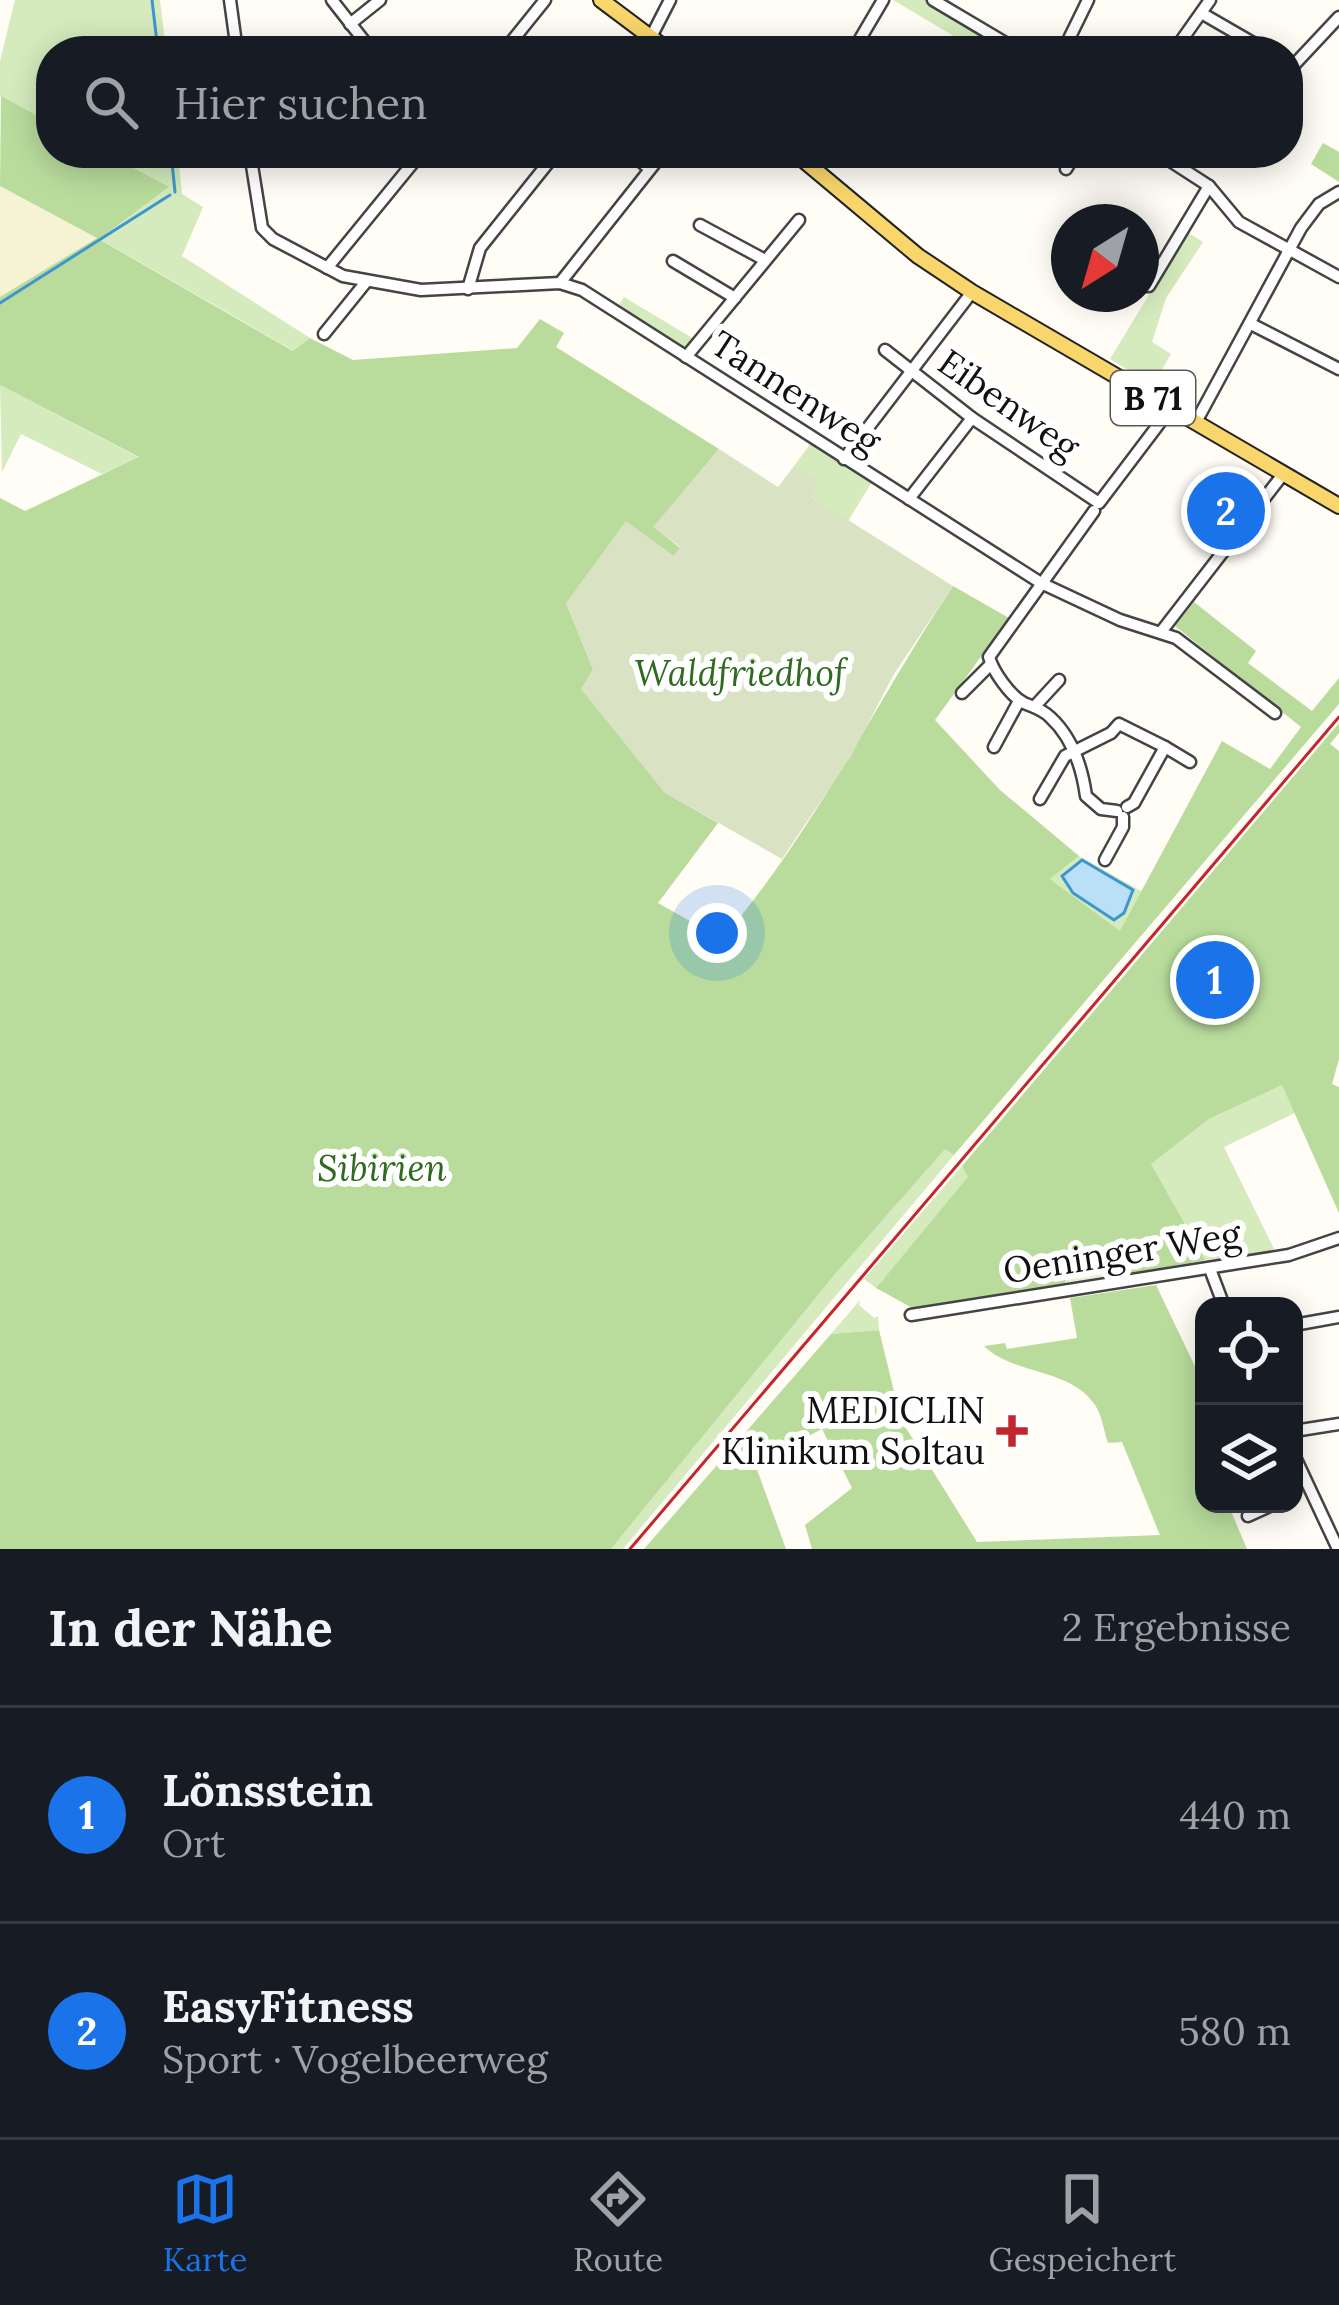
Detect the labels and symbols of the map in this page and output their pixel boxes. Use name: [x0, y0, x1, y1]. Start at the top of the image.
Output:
north arrow: [1051, 204, 1159, 312]
street label: Tannenweg: [703, 320, 890, 464]
street label: Eibenweg: [929, 339, 1089, 470]
road number: B 71: [1111, 371, 1195, 425]
pin: 2: [1187, 466, 1265, 556]
park label: Waldfriedhof: [634, 650, 849, 696]
your location: [687, 903, 747, 963]
pin: 1: [1176, 935, 1254, 1025]
park label: Sibirien: [317, 1145, 447, 1191]
street label: Oeninger Weg: [1000, 1210, 1245, 1293]
place label: MEDICLIN Klinikum Soltau: [721, 1387, 985, 1474]
marker: MEDICLIN Klinikum Soltau: [996, 1415, 1028, 1447]

